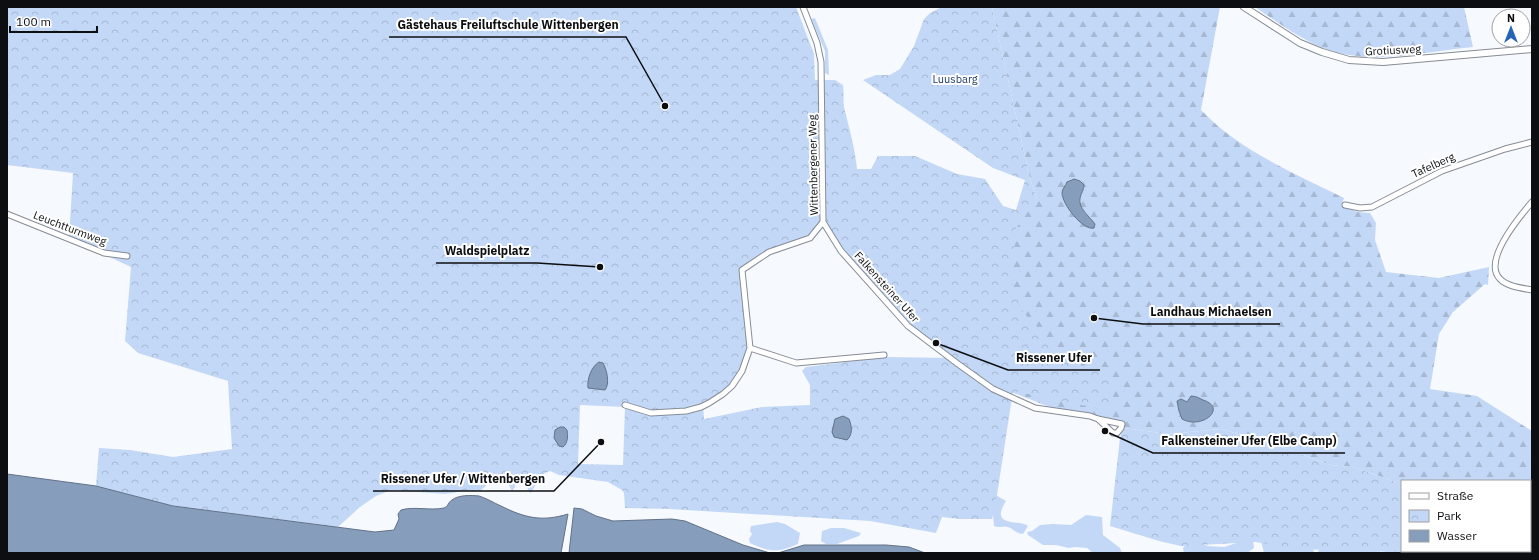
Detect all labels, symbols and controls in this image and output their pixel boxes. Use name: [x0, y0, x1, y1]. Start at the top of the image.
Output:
scale bar: [10, 8, 97, 34]
north arrow: [1491, 8, 1531, 48]
text: N: [1507, 11, 1515, 25]
callout: Gästehaus Freiluftschule Wittenbergen: [389, 13, 626, 37]
text: 100 m: [16, 14, 51, 29]
text: Gästehaus Freiluftschule Wittenbergen: [397, 17, 619, 32]
street label: Grotiusweg: [1365, 42, 1422, 58]
park label: Luusbarg: [932, 72, 978, 86]
street label: Wittenbergener Weg: [805, 114, 821, 216]
street label: Tafelberg: [1409, 149, 1457, 181]
street label: Leuchtturmweg: [31, 208, 109, 248]
callout: Waldspielplatz: [436, 239, 537, 263]
text: Waldspielplatz: [445, 243, 529, 258]
street label: Falkensteiner Ufer: [852, 249, 922, 325]
callout: Landhaus Michaelsen: [1143, 300, 1280, 324]
text: Landhaus Michaelsen: [1150, 304, 1272, 319]
callout: Rissener Ufer: [1008, 346, 1100, 370]
text: Rissener Ufer: [1016, 350, 1092, 365]
callout: Falkensteiner Ufer (Elbe Camp): [1153, 429, 1345, 453]
text: Falkensteiner Ufer (Elbe Camp): [1161, 433, 1337, 448]
callout: Rissener Ufer / Wittenbergen: [373, 467, 554, 491]
text: Rissener Ufer / Wittenbergen: [381, 471, 545, 486]
legend: [1401, 480, 1531, 552]
text: Straße: [1437, 488, 1474, 503]
text: Park: [1437, 508, 1462, 523]
text: Wasser: [1437, 528, 1477, 543]

